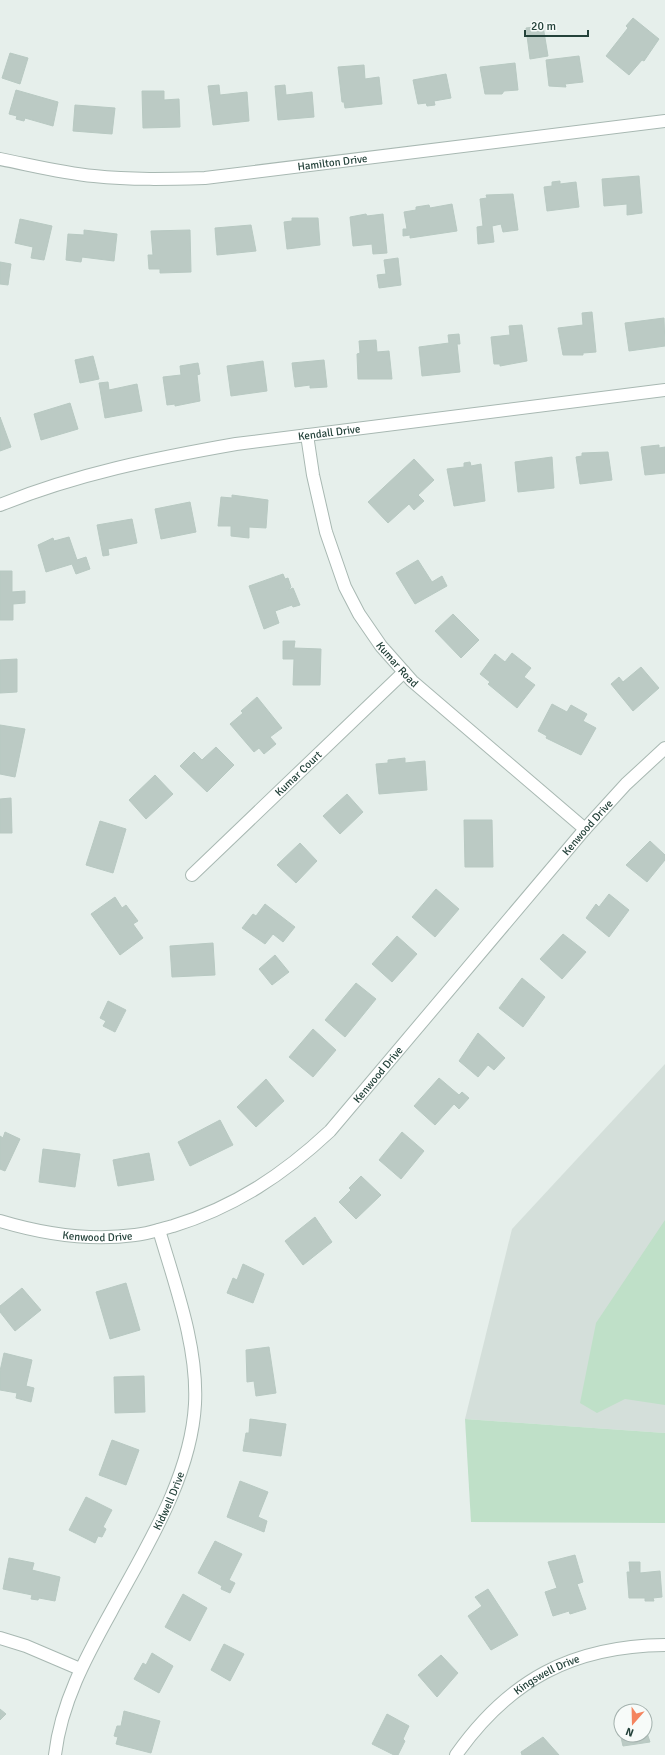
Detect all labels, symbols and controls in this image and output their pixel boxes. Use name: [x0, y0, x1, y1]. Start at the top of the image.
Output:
scale bar: [525, 12, 588, 38]
text: 20 m: [531, 19, 556, 34]
street label: Hamilton Drive: [297, 152, 368, 173]
street label: Kendall Drive: [297, 422, 361, 443]
street label: Kumar Road: [373, 640, 421, 691]
street label: Kumar Court: [272, 748, 325, 799]
street label: Kenwood Drive: [560, 797, 616, 858]
street label: Kenwood Drive: [351, 1044, 406, 1106]
street label: Kenwood Drive: [62, 1229, 133, 1244]
street label: Kidwell Drive: [151, 1470, 187, 1532]
street label: Kingswell Drive: [511, 1652, 581, 1698]
north arrow: [613, 1703, 653, 1743]
text: N: [624, 1725, 636, 1739]

